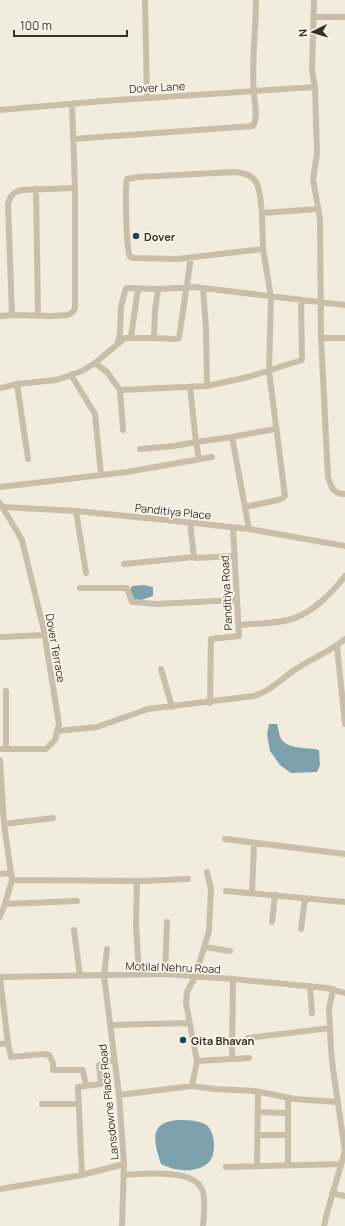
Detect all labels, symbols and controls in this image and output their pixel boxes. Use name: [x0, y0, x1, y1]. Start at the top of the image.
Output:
scale bar: [14, 12, 127, 38]
north arrow: [293, 12, 333, 52]
text: 100 m: [20, 17, 52, 34]
text: N: [295, 28, 310, 38]
street label: Dover Lane: [128, 78, 186, 96]
place label: Dover: [144, 229, 176, 244]
marker: Dover: [131, 231, 141, 241]
street label: Panditiya Place: [134, 500, 212, 523]
street label: Panditiya Road: [217, 555, 235, 631]
street label: Dover Terrace: [43, 612, 70, 684]
street label: Motilal Nehru Road: [125, 958, 221, 976]
place label: Gita Bhavan: [191, 1033, 254, 1048]
marker: Gita Bhavan: [178, 1035, 188, 1045]
street label: Lansdowne Place Road: [94, 1043, 122, 1161]

